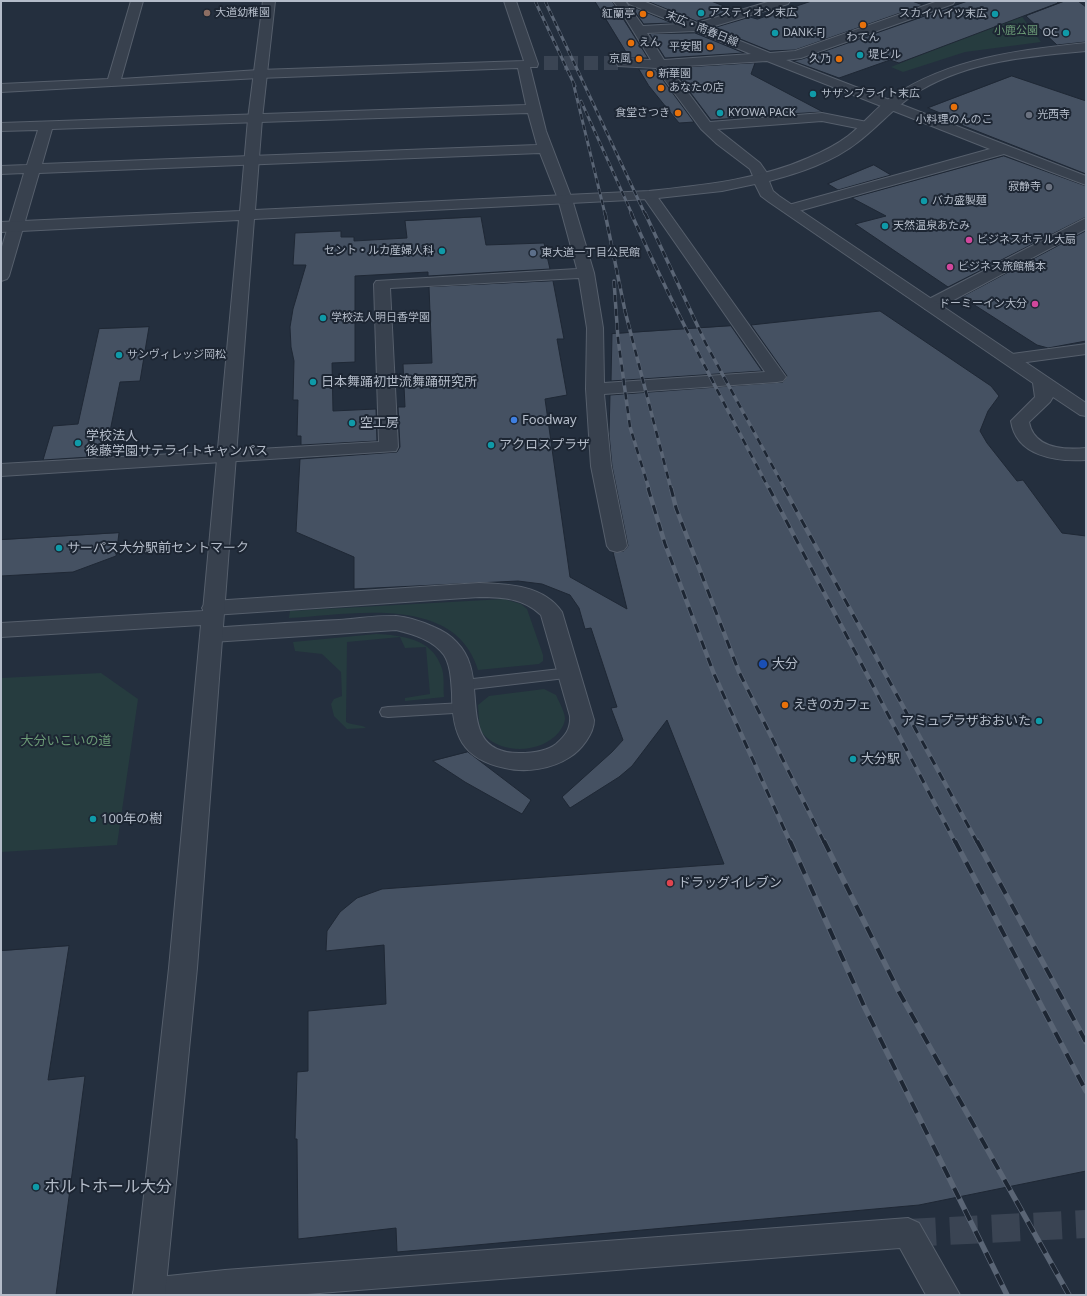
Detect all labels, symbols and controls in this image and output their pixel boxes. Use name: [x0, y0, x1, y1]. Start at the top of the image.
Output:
place label: 大道幼稚園: [215, 6, 270, 20]
place label: アスティオン末広: [709, 6, 797, 20]
place label: 紅蘭亭: [602, 7, 635, 21]
place label: スカイハイツ末広: [899, 7, 987, 21]
marker: 大道幼稚園: [202, 8, 212, 18]
street label: 末広・南春日線: [664, 8, 740, 50]
marker: アスティオン末広: [696, 8, 706, 18]
marker: 紅蘭亭: [638, 9, 648, 19]
marker: スカイハイツ末広: [990, 9, 1000, 19]
marker: わてん: [858, 20, 868, 30]
park label: 小鹿公園: [994, 24, 1038, 38]
place label: DANK-FJ: [783, 26, 825, 40]
place label: OC: [1042, 26, 1058, 40]
marker: DANK-FJ: [770, 28, 780, 38]
marker: OC: [1061, 28, 1071, 38]
place label: わてん: [847, 31, 879, 45]
place label: えん: [639, 36, 661, 50]
marker: えん: [626, 38, 636, 48]
place label: 平安閣: [669, 40, 702, 54]
marker: 平安閣: [705, 42, 715, 52]
place label: 堤ビル: [868, 48, 901, 62]
marker: 堤ビル: [855, 50, 865, 60]
place label: 京風: [609, 52, 631, 66]
place label: 久乃: [809, 52, 831, 66]
marker: 京風: [634, 54, 644, 64]
marker: 久乃: [834, 54, 844, 64]
place label: 新華園: [658, 67, 691, 81]
marker: 新華園: [645, 69, 655, 79]
place label: あなたの店: [669, 81, 724, 95]
marker: あなたの店: [656, 83, 666, 93]
place label: サザンブライト末広: [821, 87, 920, 101]
marker: サザンブライト末広: [808, 89, 818, 99]
marker: 小料理のんのこ: [949, 102, 959, 112]
place label: 食堂さつき: [615, 106, 670, 120]
place label: KYOWA PACK: [728, 106, 796, 120]
marker: 食堂さつき: [673, 108, 683, 118]
marker: KYOWA PACK: [715, 108, 725, 118]
place label: 光西寺: [1037, 108, 1070, 122]
marker: 光西寺: [1024, 110, 1034, 120]
place label: 小料理のんのこ: [916, 113, 992, 127]
place label: 寂静寺: [1008, 180, 1041, 194]
marker: 寂静寺: [1044, 182, 1054, 192]
place label: バカ盛製麺: [932, 194, 987, 208]
marker: バカ盛製麺: [919, 196, 929, 206]
place label: 天然温泉あたみ: [893, 219, 970, 233]
marker: 天然温泉あたみ: [880, 221, 890, 231]
place label: ビジネスホテル大扇: [977, 233, 1076, 247]
marker: ビジネスホテル大扇: [964, 235, 974, 245]
place label: セント・ルカ産婦人科: [324, 244, 434, 258]
marker: セント・ルカ産婦人科: [437, 246, 447, 256]
place label: 東大道一丁目公民館: [541, 246, 640, 260]
marker: 東大道一丁目公民館: [528, 248, 538, 258]
place label: ビジネス旅館橋本: [958, 260, 1046, 274]
marker: ビジネス旅館橋本: [945, 262, 955, 272]
place label: ドーミーイン大分: [939, 297, 1027, 311]
marker: ドーミーイン大分: [1030, 299, 1040, 309]
place label: 学校法人明日香学園: [331, 311, 430, 325]
marker: 学校法人明日香学園: [318, 313, 328, 323]
place label: サンヴィレッジ岡松: [127, 348, 226, 362]
marker: サンヴィレッジ岡松: [114, 350, 124, 360]
place label: 日本舞踊初世流舞踊研究所: [321, 374, 477, 390]
marker: 日本舞踊初世流舞踊研究所: [308, 377, 318, 387]
place label: Foodway: [522, 412, 577, 428]
place label: 空工房: [360, 415, 399, 431]
marker: Foodway: [509, 415, 519, 425]
marker: 空工房: [347, 418, 357, 428]
place label: 学校法人 後藤学園サテライトキャンパス: [86, 428, 268, 459]
place label: アクロスプラザ: [499, 437, 590, 453]
marker: 学校法人 後藤学園サテライトキャンパス: [73, 438, 83, 448]
marker: アクロスプラザ: [486, 440, 496, 450]
place label: サーパス大分駅前セントマーク: [67, 540, 249, 556]
marker: サーパス大分駅前セントマーク: [54, 543, 64, 553]
place label: 大分: [772, 656, 798, 672]
marker: 大分: [757, 658, 769, 670]
place label: えきのカフェ: [793, 697, 871, 713]
marker: えきのカフェ: [780, 700, 790, 710]
place label: アミュプラザおおいた: [901, 713, 1031, 729]
marker: アミュプラザおおいた: [1034, 716, 1044, 726]
park label: 大分いこいの道: [21, 733, 111, 749]
place label: 大分駅: [861, 751, 900, 767]
marker: 大分駅: [848, 754, 858, 764]
place label: 100年の樹: [101, 811, 162, 827]
marker: 100年の樹: [88, 814, 98, 824]
place label: ドラッグイレブン: [678, 875, 782, 891]
marker: ドラッグイレブン: [665, 878, 675, 888]
place label: ホルトホール大分: [44, 1177, 172, 1197]
marker: ホルトホール大分: [31, 1182, 41, 1192]

